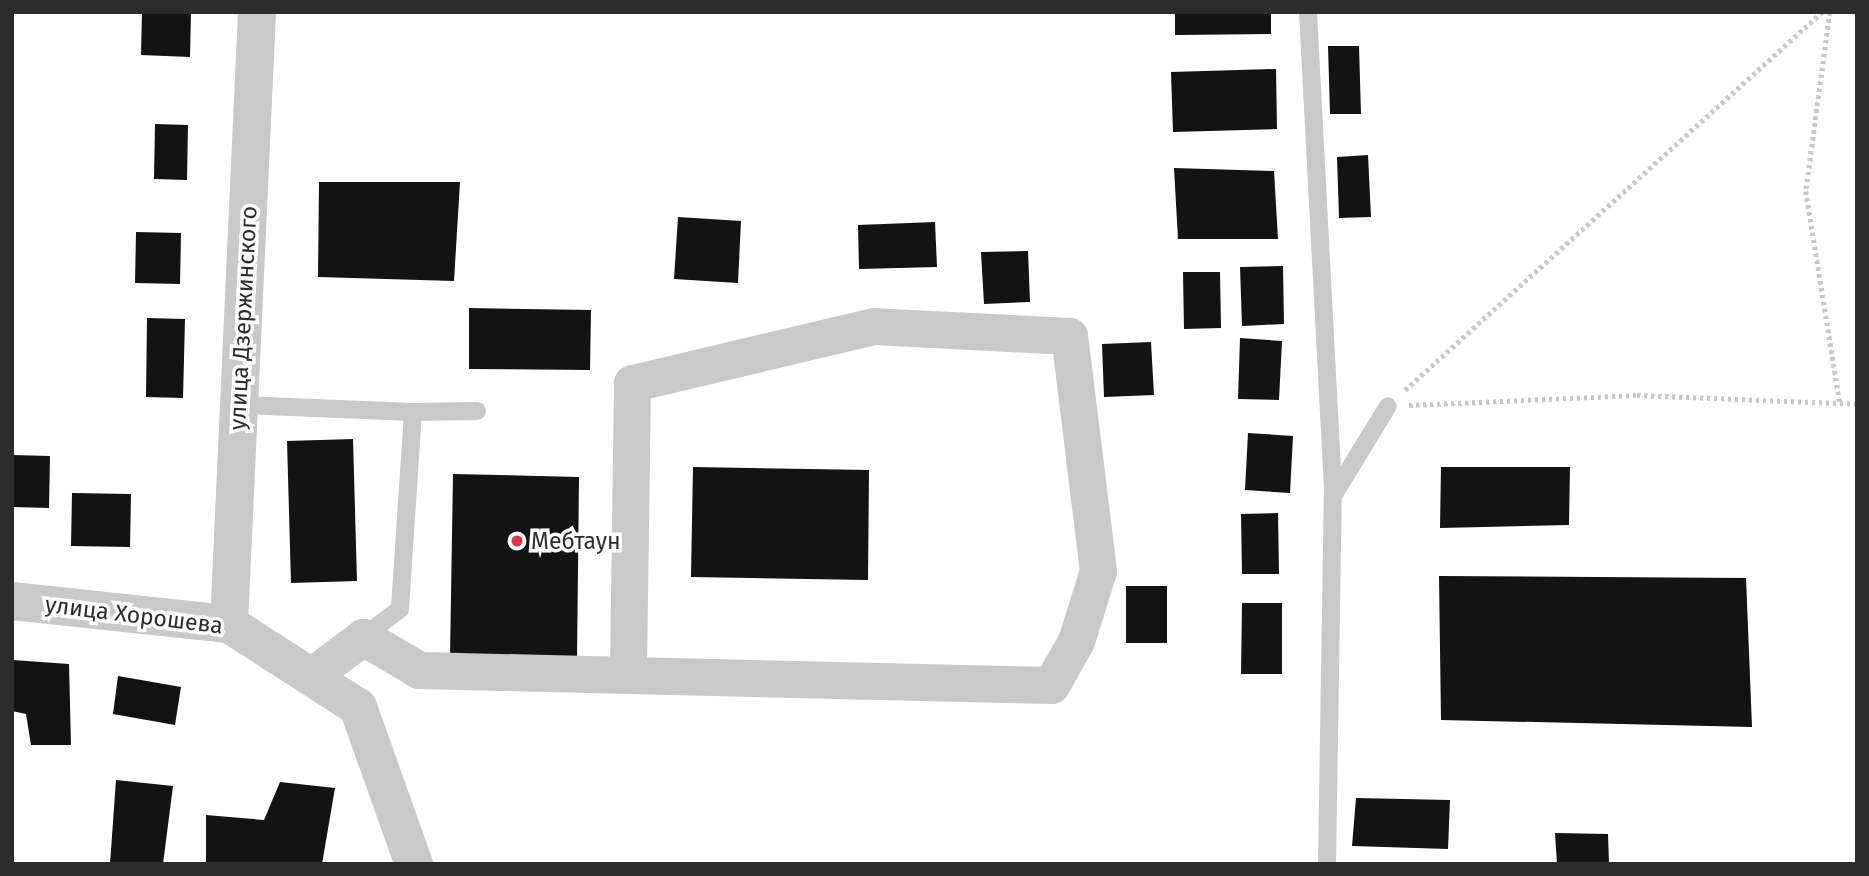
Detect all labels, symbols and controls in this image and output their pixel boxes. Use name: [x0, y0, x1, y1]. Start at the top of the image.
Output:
street label: улица Дзержинского: [223, 205, 263, 431]
place label: Мебтаун: [531, 527, 621, 555]
marker: Мебтаун: [509, 533, 525, 549]
street label: улица Хорошева: [44, 590, 224, 640]

